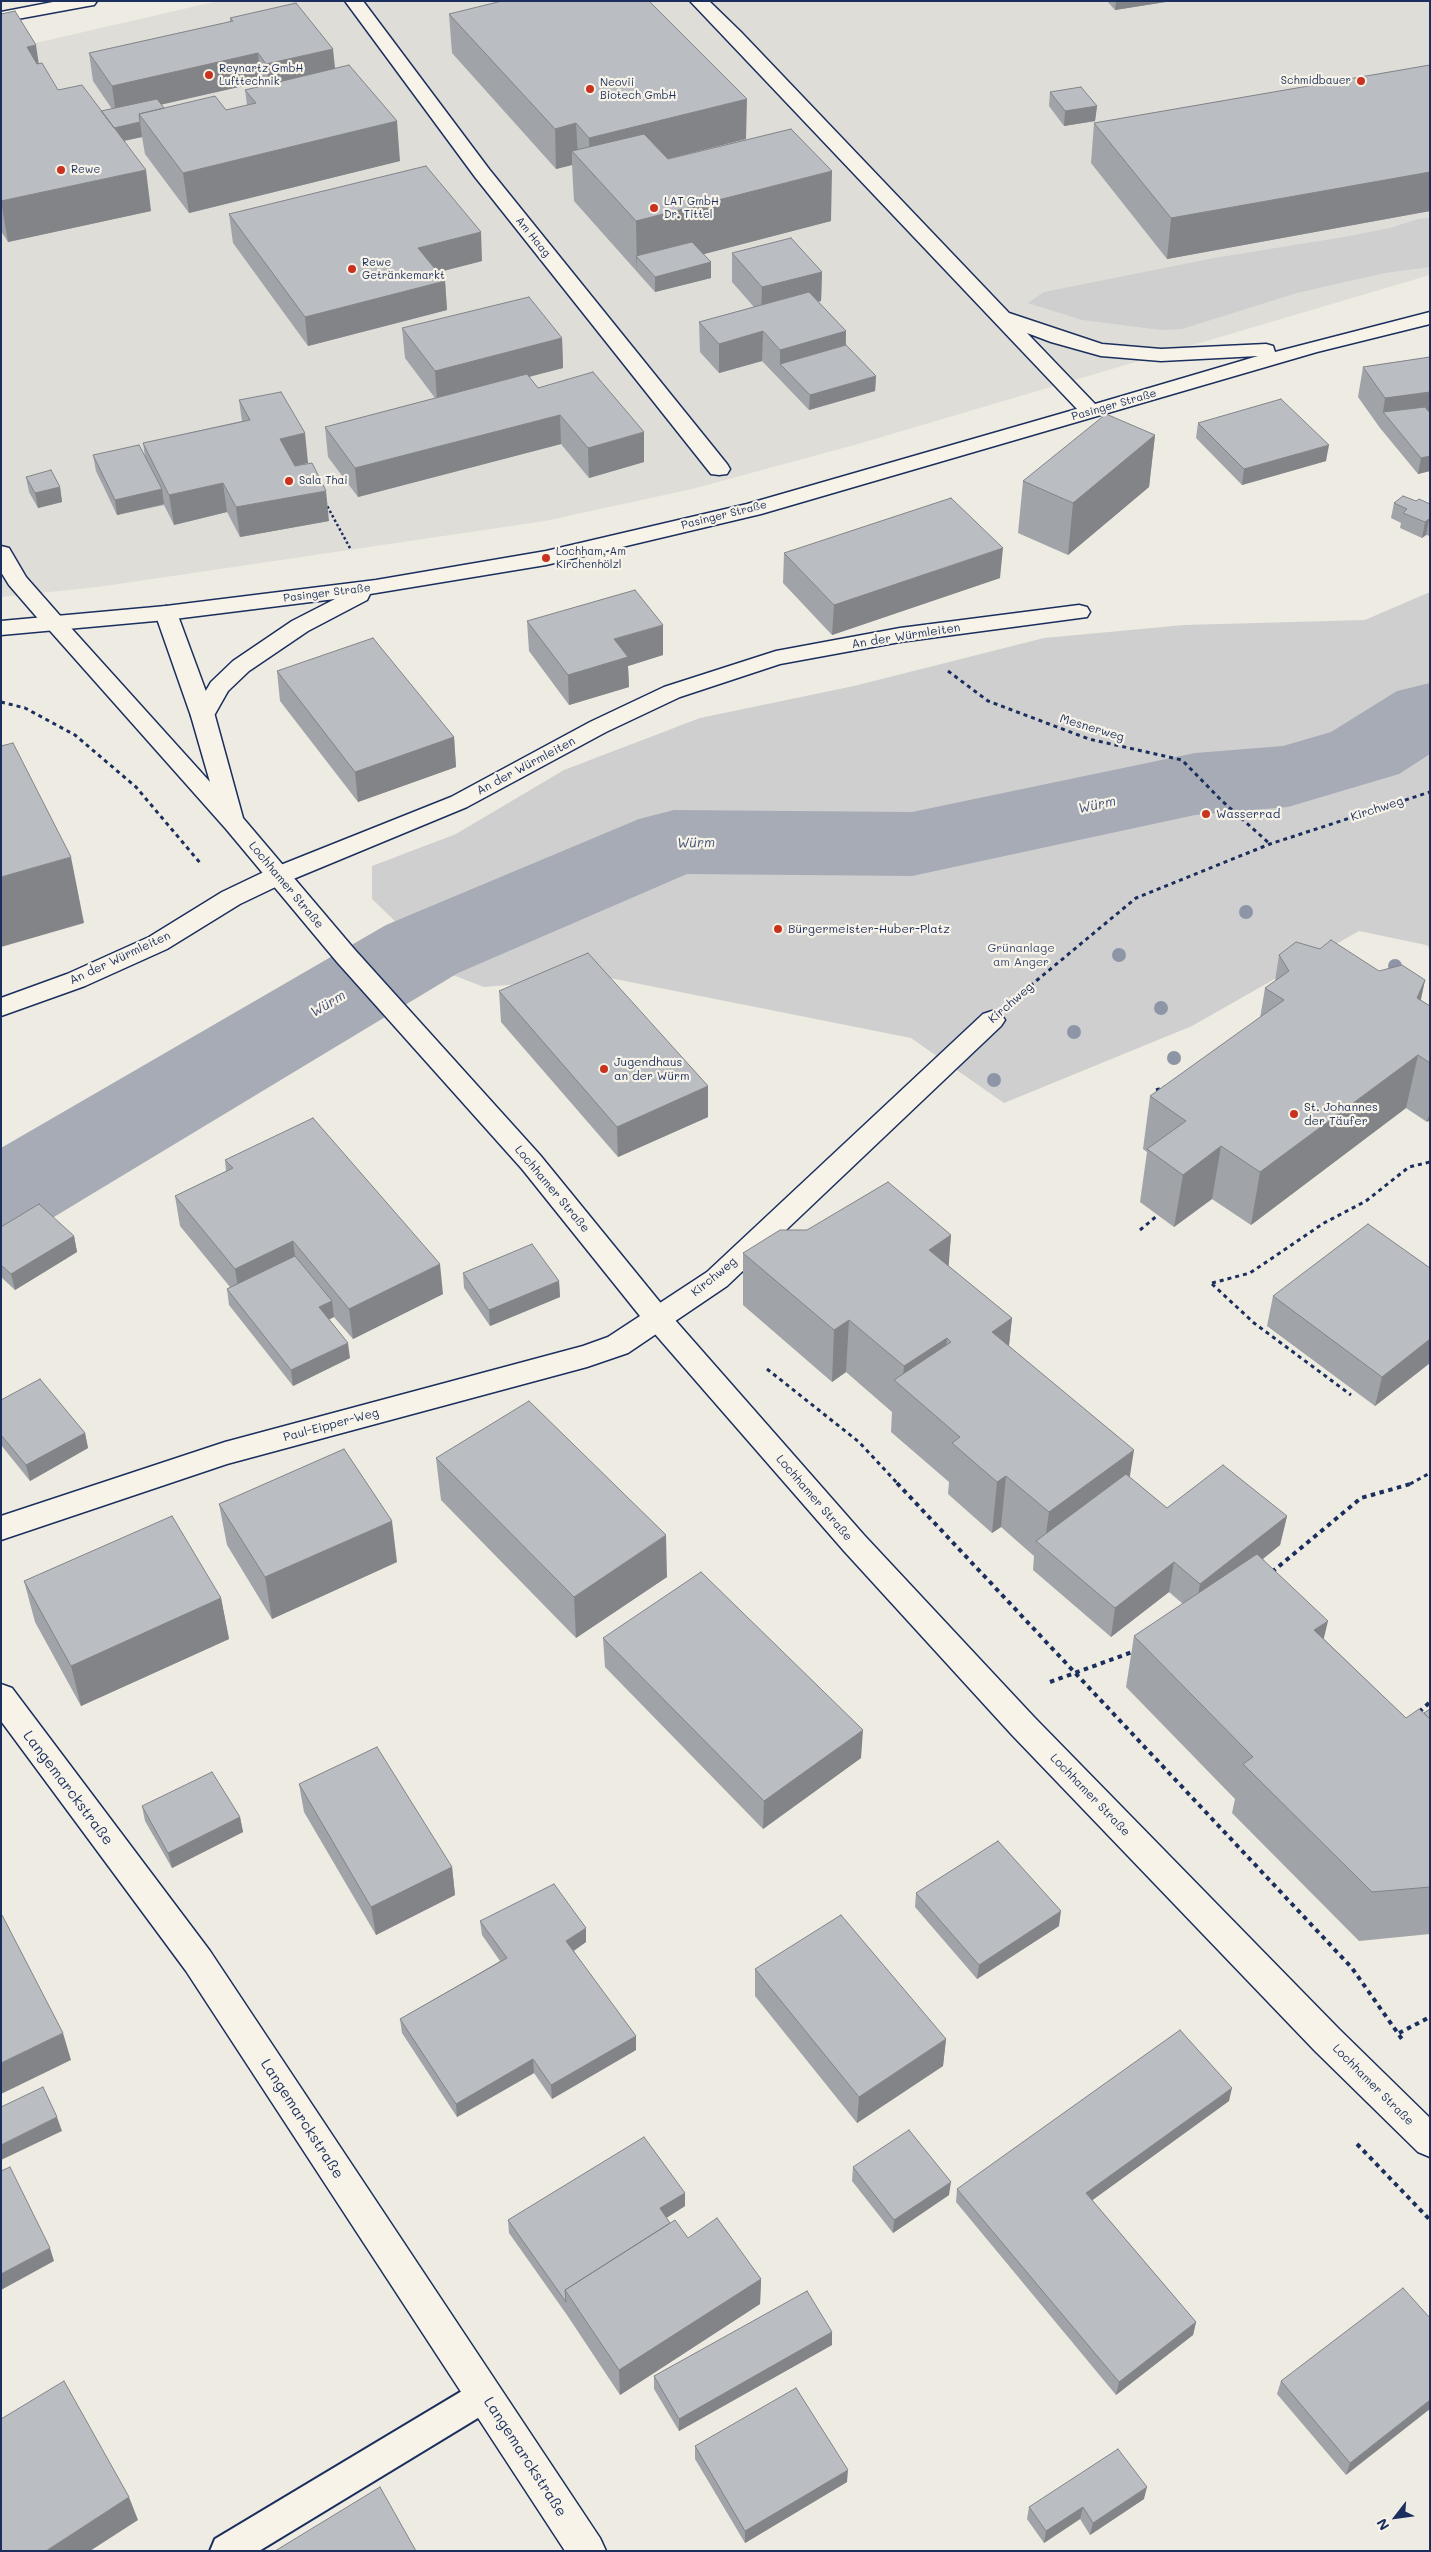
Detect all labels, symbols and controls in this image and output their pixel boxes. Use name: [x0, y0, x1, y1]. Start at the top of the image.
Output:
place label: Reynartz GmbH Lufttechnik: [219, 62, 303, 88]
marker: Reynartz GmbH Lufttechnik: [203, 69, 215, 81]
place label: Schmidbauer: [1281, 74, 1351, 88]
marker: Schmidbauer: [1355, 75, 1367, 87]
place label: Neovii Biotech GmbH: [600, 76, 676, 102]
marker: Neovii Biotech GmbH: [584, 83, 596, 95]
place label: Rewe: [71, 163, 100, 177]
marker: Rewe: [55, 164, 67, 176]
place label: LAT GmbH Dr. Tittel: [664, 195, 719, 221]
marker: LAT GmbH Dr. Tittel: [648, 202, 660, 214]
street label: Am Haag: [513, 214, 553, 260]
place label: Rewe Getränkemarkt: [362, 256, 445, 282]
marker: Rewe Getränkemarkt: [346, 263, 358, 275]
street label: Pasinger Straße: [1070, 387, 1158, 423]
place label: Sala Thai: [299, 474, 348, 488]
marker: Sala Thai: [283, 475, 295, 487]
street label: Pasinger Straße: [680, 498, 768, 532]
place label: Lochham, Am Kirchenhölzl: [556, 545, 626, 571]
marker: Lochham, Am Kirchenhölzl: [540, 552, 552, 564]
street label: Pasinger Straße: [283, 581, 371, 605]
street label: An der Würmleiten: [851, 620, 961, 652]
street label: Mesnerweg: [1058, 711, 1126, 745]
street label: An der Würmleiten: [474, 734, 578, 798]
water label: Würm: [1077, 793, 1117, 817]
street label: Kirchweg: [1349, 794, 1405, 824]
place label: Wasserrad: [1216, 807, 1280, 821]
marker: Wasserrad: [1200, 808, 1212, 820]
water label: Würm: [677, 834, 715, 852]
street label: Lochhamer Straße: [245, 839, 327, 931]
place label: Bürgermeister-Huber-Platz: [788, 922, 950, 936]
marker: Bürgermeister-Huber-Platz: [772, 923, 784, 935]
street label: An der Würmleiten: [67, 928, 173, 988]
park label: Grünanlage am Anger: [987, 941, 1055, 969]
street label: Kirchweg: [986, 980, 1036, 1026]
water label: Würm: [307, 987, 349, 1021]
place label: Jugendhaus an der Würm: [614, 1055, 690, 1083]
marker: Jugendhaus an der Würm: [598, 1063, 610, 1075]
place label: St. Johannes der Täufer: [1304, 1100, 1378, 1128]
marker: St. Johannes der Täufer: [1288, 1108, 1300, 1120]
street label: Lochhamer Straße: [511, 1143, 593, 1235]
street label: Kirchweg: [688, 1254, 740, 1300]
street label: Paul-Eipper-Weg: [282, 1405, 380, 1445]
street label: Lochhamer Straße: [773, 1452, 855, 1544]
street label: Langemarckstraße: [19, 1727, 117, 1849]
street label: Lochhamer Straße: [1047, 1751, 1133, 1839]
street label: Lochhamer Straße: [1329, 2041, 1417, 2129]
street label: Langemarckstraße: [257, 2056, 347, 2182]
street label: Langemarckstraße: [480, 2394, 570, 2520]
north arrow: [1371, 2492, 1421, 2542]
text: N: [1372, 2515, 1393, 2534]

